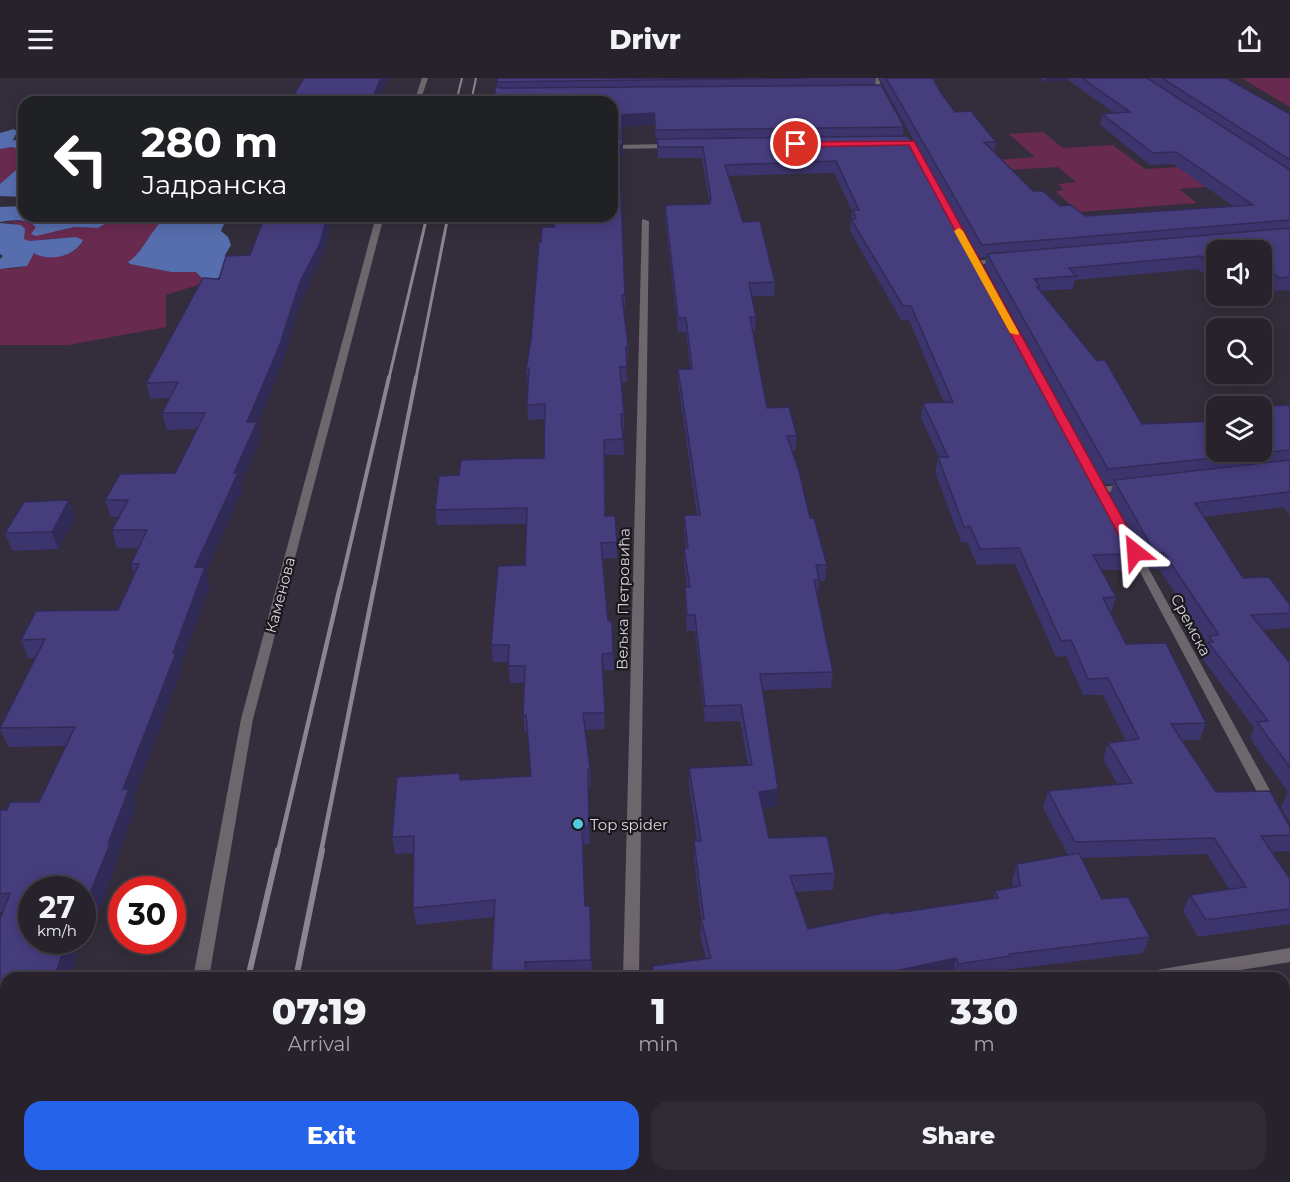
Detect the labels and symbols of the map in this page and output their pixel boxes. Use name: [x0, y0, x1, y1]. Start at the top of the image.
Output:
pin: [770, 118, 821, 169]
position arrow: [1103, 520, 1167, 584]
street label: Вељка Петровића: [612, 528, 634, 670]
street label: Каменова: [261, 555, 299, 635]
street label: Сремска: [1167, 591, 1215, 659]
place label: Top spider: [590, 815, 668, 834]
marker: Top spider: [571, 817, 585, 831]
speed limit sign: 30: [108, 876, 186, 954]

